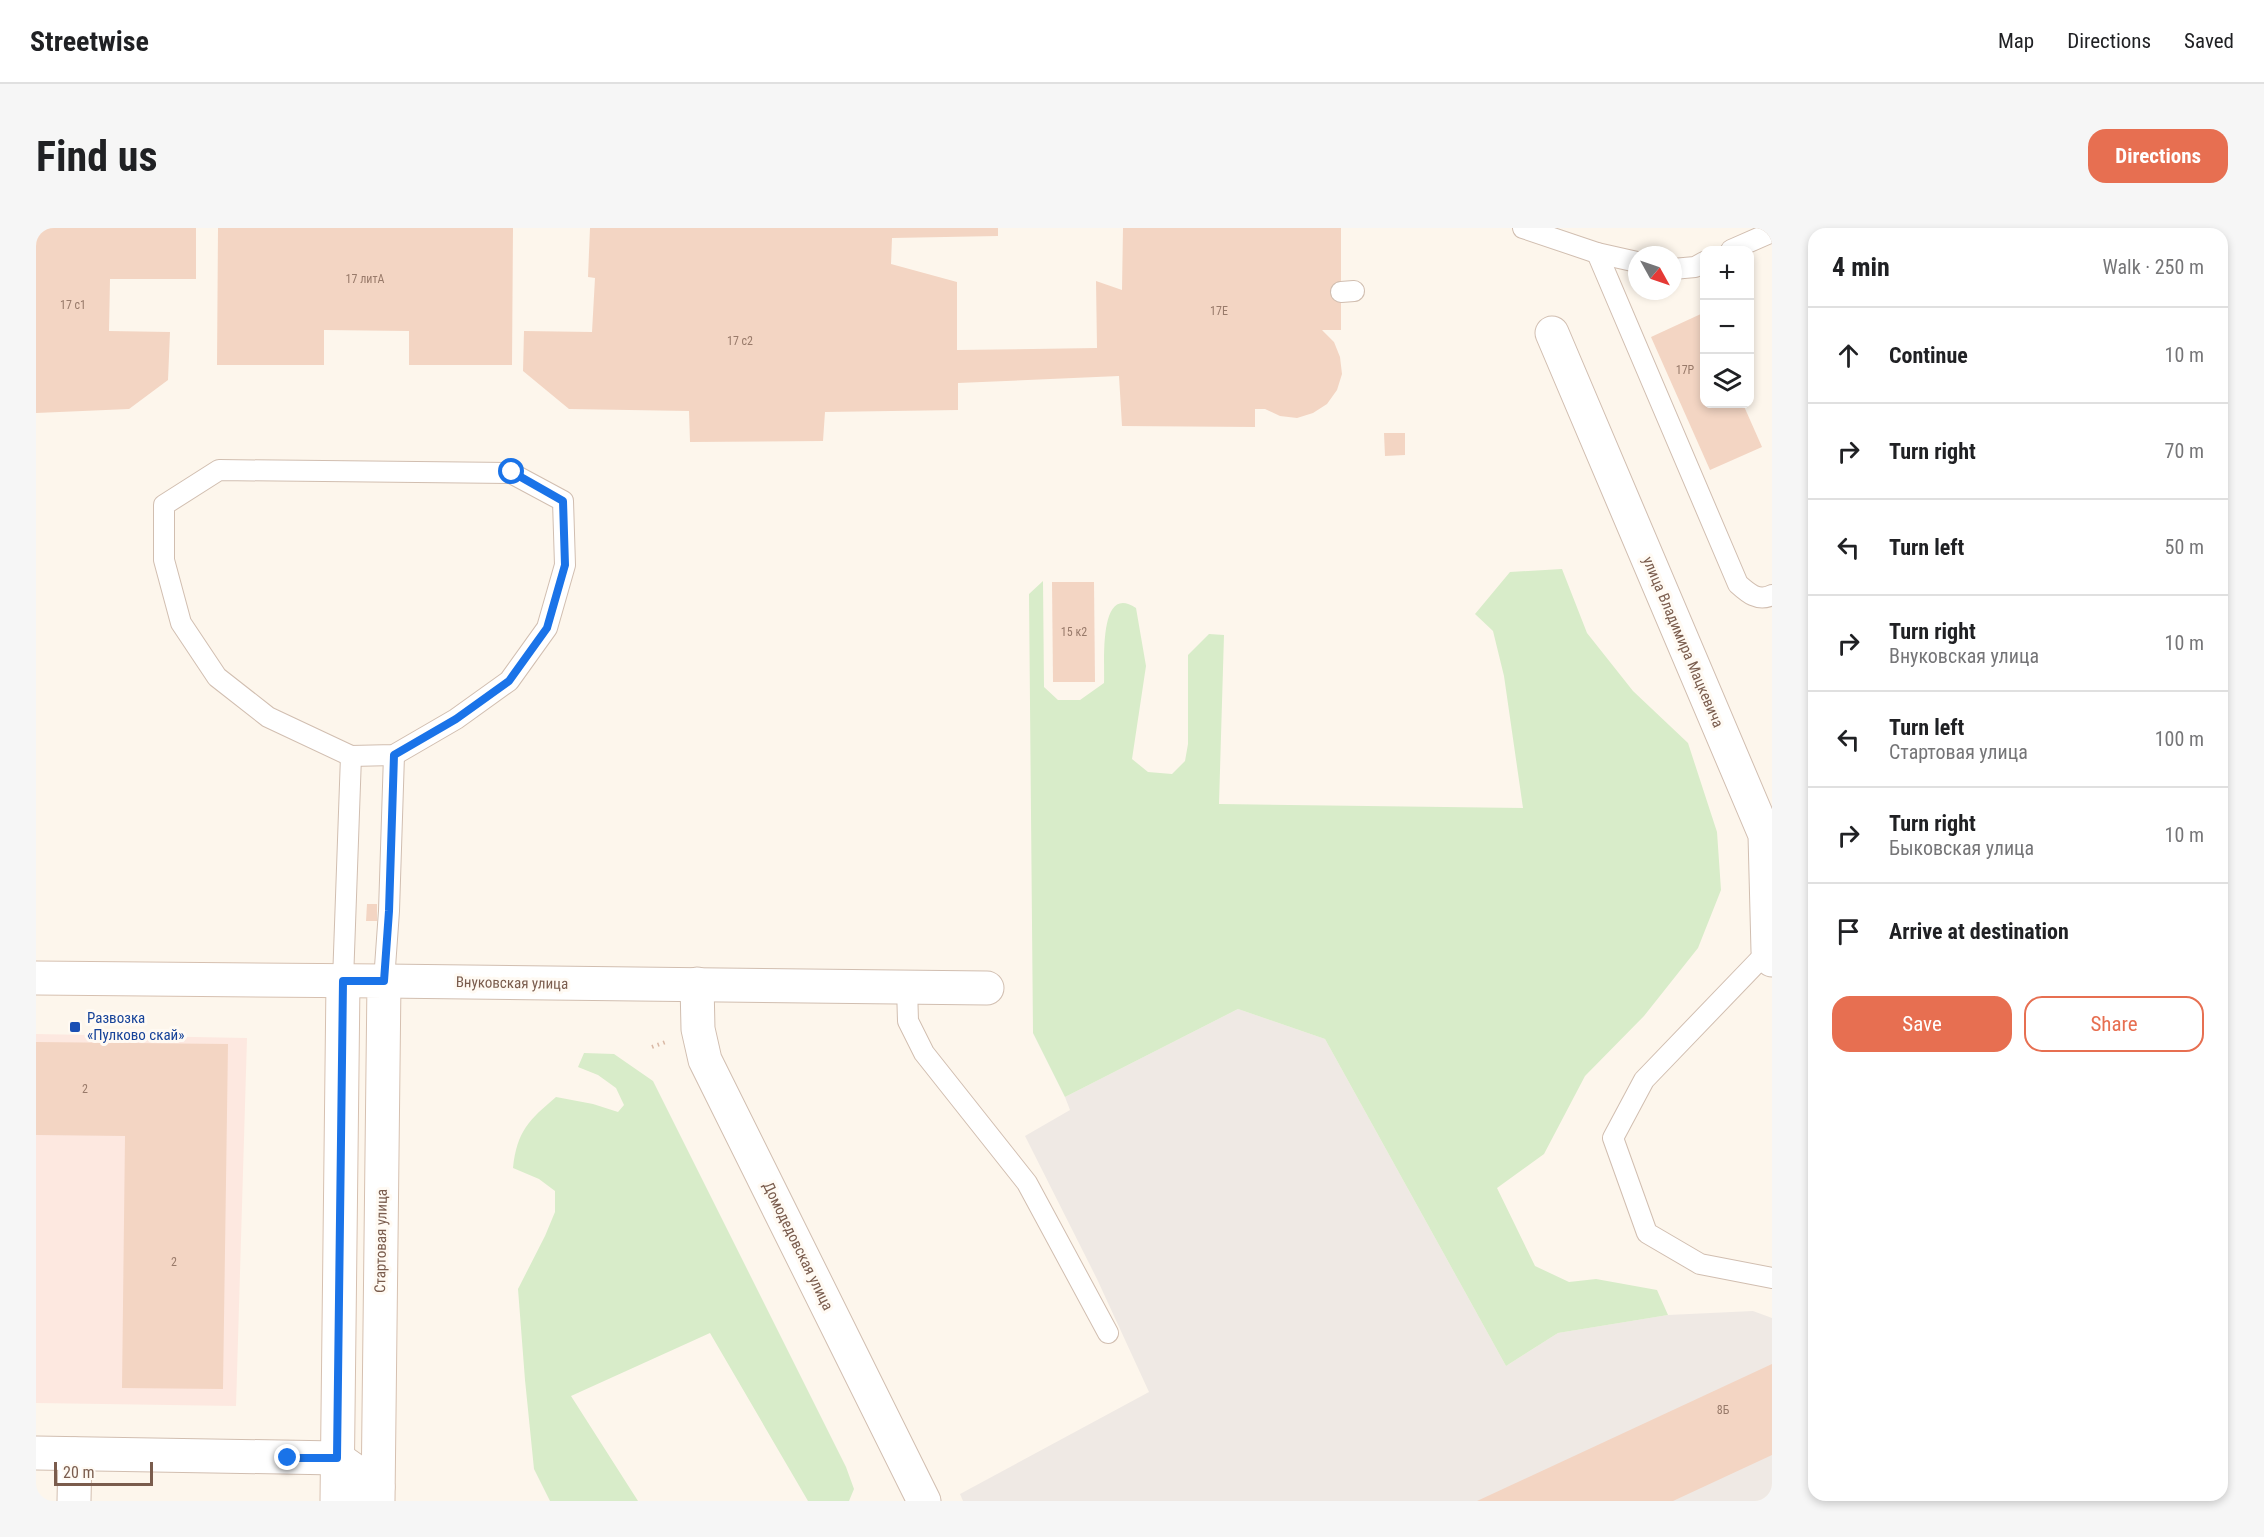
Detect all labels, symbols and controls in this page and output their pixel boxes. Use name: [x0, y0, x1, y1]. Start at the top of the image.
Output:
text: Streetwise: [30, 25, 149, 58]
text: Map: [1998, 29, 2034, 53]
text: Directions: [2067, 29, 2151, 53]
text: Saved: [2184, 29, 2234, 53]
button: Directions: [2088, 129, 2228, 183]
text: Find us: [36, 132, 157, 181]
north arrow: [1628, 246, 1682, 300]
map controls: [1700, 246, 1754, 408]
button: +: [1700, 246, 1754, 300]
text: 4 min: [1832, 252, 1890, 282]
text: Walk · 250 m: [2103, 255, 2204, 279]
house number: 17 литА: [346, 272, 385, 286]
house number: 17 с1: [60, 298, 86, 312]
button: −: [1700, 300, 1754, 354]
house number: 17Е: [1210, 304, 1228, 318]
house number: 17 с2: [727, 334, 753, 348]
icon: ahead: [1832, 339, 1865, 372]
text: Continue: [1889, 343, 1968, 368]
text: 10 m: [2165, 343, 2204, 367]
button: layers: [1700, 354, 1754, 408]
house number: 17Р: [1676, 363, 1695, 377]
icon: right: [1832, 435, 1865, 468]
text: Turn right: [1889, 439, 1976, 464]
text: 70 m: [2165, 439, 2204, 463]
route start: [498, 458, 524, 484]
icon: left: [1832, 531, 1865, 564]
text: Turn left: [1889, 535, 1964, 560]
text: 50 m: [2165, 535, 2204, 559]
street label: улица Владимира Мацкевича: [1639, 554, 1727, 730]
text: Turn right: [1889, 619, 1976, 644]
house number: 15 к2: [1061, 625, 1087, 639]
icon: right: [1832, 627, 1865, 660]
text: 10 m: [2165, 631, 2204, 655]
text: Внуковская улица: [1889, 644, 2039, 668]
text: Turn left: [1889, 715, 1964, 740]
icon: left: [1832, 723, 1865, 756]
text: 100 m: [2155, 727, 2204, 751]
text: Стартовая улица: [1889, 740, 2028, 764]
text: Turn right: [1889, 811, 1976, 836]
icon: right: [1832, 819, 1865, 852]
text: 10 m: [2165, 823, 2204, 847]
text: Быковская улица: [1889, 836, 2034, 860]
icon: arrive: [1832, 915, 1865, 948]
text: Arrive at destination: [1889, 919, 2069, 944]
street label: Внуковская улица: [456, 973, 568, 993]
button: Save: [1832, 996, 2012, 1052]
button: Share: [2024, 996, 2204, 1052]
place label: Развозка «Пулково скай»: [87, 1009, 185, 1044]
marker: Развозка «Пулково скай»: [68, 1020, 82, 1034]
house number: 2: [82, 1082, 88, 1096]
street label: Домодедовская улица: [759, 1179, 837, 1313]
street label: Стартовая улица: [371, 1189, 391, 1293]
house number: 2: [171, 1255, 177, 1269]
house number: 8Б: [1717, 1403, 1730, 1417]
route end: [274, 1444, 300, 1470]
scale bar: [54, 1459, 153, 1486]
text: 20 m: [63, 1463, 95, 1482]

